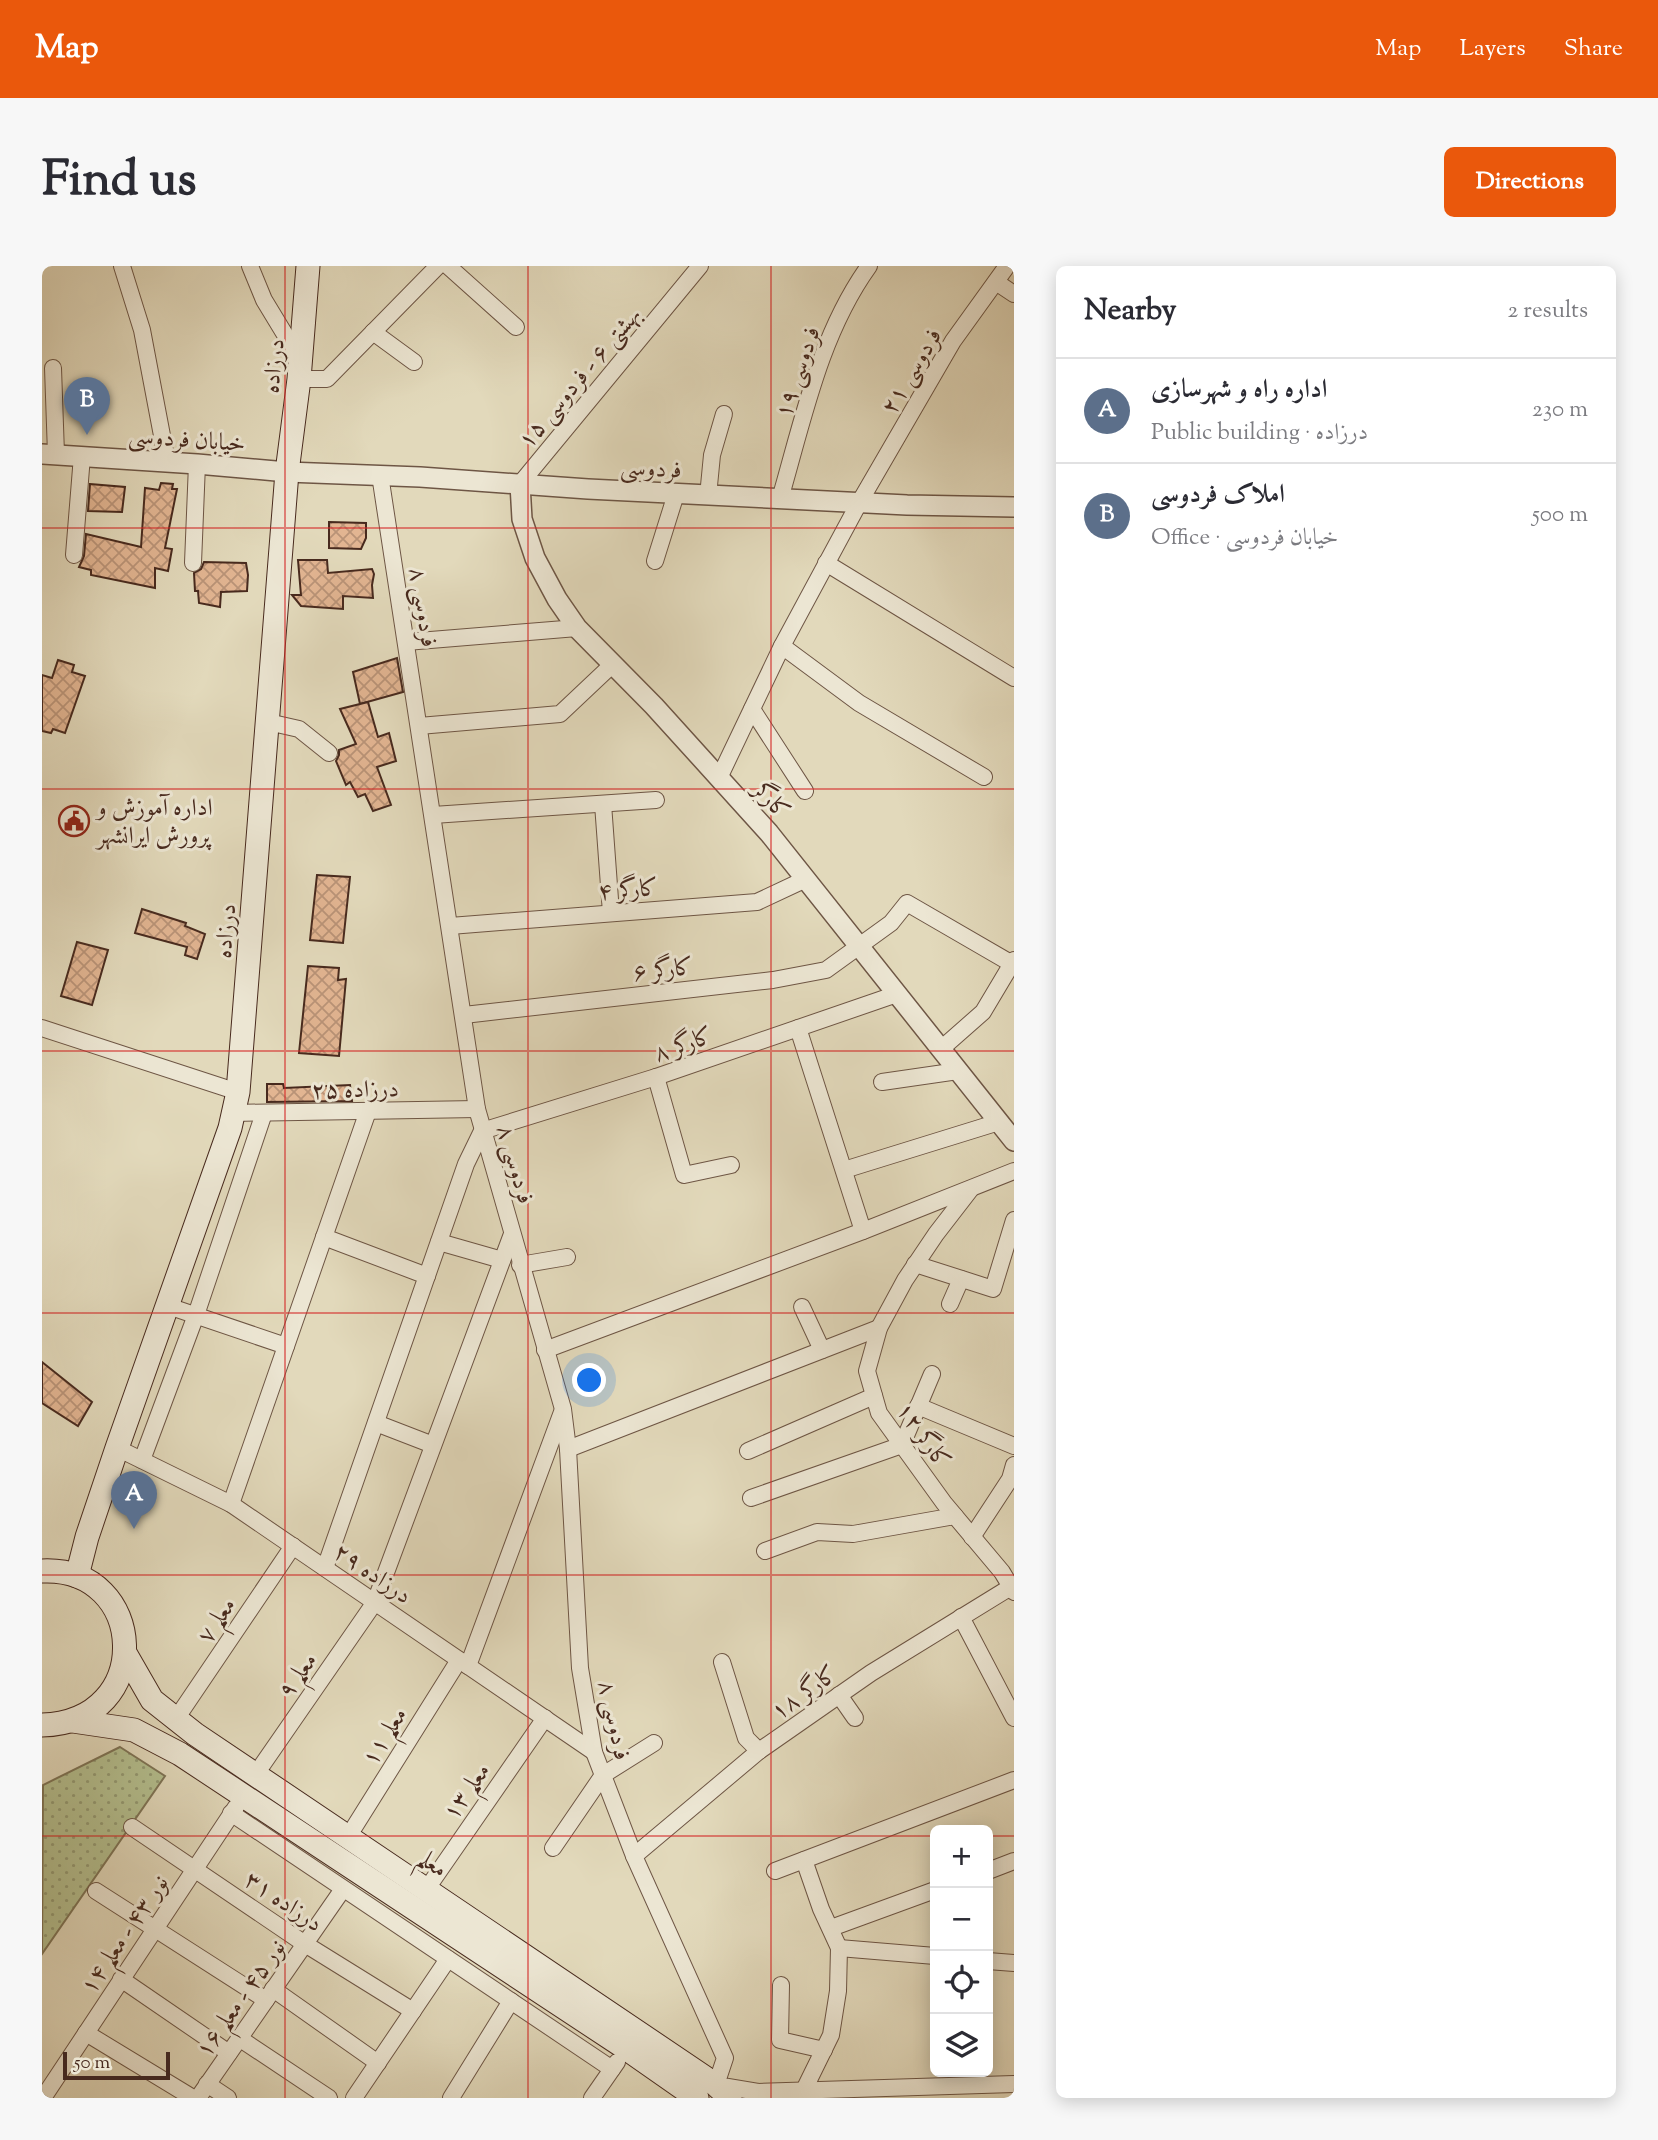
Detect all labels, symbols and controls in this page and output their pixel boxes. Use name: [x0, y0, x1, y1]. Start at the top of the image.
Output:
text: Map: [35, 25, 99, 73]
text: Map: [1375, 32, 1421, 66]
text: Layers: [1459, 32, 1526, 66]
text: Share: [1564, 32, 1623, 66]
text: Find us: [42, 147, 196, 217]
button: Directions: [1444, 147, 1616, 217]
text: Nearby: [1084, 290, 1176, 333]
text: 2 results: [1508, 295, 1588, 328]
street label: بهشتی ۶ - فردوسی ۱۵: [511, 300, 650, 457]
street label: فردوسی ۱۹: [767, 322, 830, 423]
street label: فردوسی ۲۱: [874, 323, 952, 421]
street label: درزاده: [255, 337, 295, 395]
text: اداره راه و شهرسازی: [1151, 372, 1327, 409]
pin: B: [64, 377, 110, 435]
text: A: [1098, 394, 1116, 427]
text: 230 m: [1532, 394, 1588, 427]
text: Public building · درزاده: [1151, 417, 1368, 450]
street label: خیابان فردوسی: [127, 420, 247, 462]
street label: فردوسی: [619, 451, 682, 489]
text: املاک فردوسی: [1151, 477, 1285, 514]
text: B: [1100, 499, 1114, 532]
text: 500 m: [1532, 499, 1588, 532]
text: Office · خیابان فردوسی: [1151, 522, 1338, 555]
street label: فردوسی ۸: [399, 565, 445, 650]
street label: کارگر: [742, 772, 798, 828]
place label: اداره آموزش و پرورش ایرانشهر: [94, 792, 213, 854]
public building icon: اداره آموزش و پرورش ایرانشهر: [57, 804, 91, 838]
street label: کارگر ۴: [597, 871, 660, 910]
street label: درزاده: [208, 902, 246, 960]
street label: کارگر ۶: [631, 950, 695, 991]
street label: کارگر ۸: [649, 1019, 718, 1072]
street label: درزاده ۲۵: [311, 1073, 399, 1109]
street label: فردوسی ۸: [487, 1121, 542, 1208]
your location: [572, 1363, 606, 1397]
street label: کارگر ۱۲: [887, 1395, 958, 1476]
pin: A: [111, 1471, 157, 1529]
street label: درزاده ۲۹: [326, 1536, 418, 1613]
street label: معلم ۷: [190, 1591, 250, 1654]
street label: معلم ۹: [271, 1646, 331, 1709]
street label: کارگر ۱۸: [764, 1658, 845, 1729]
street label: فردوسی ۸: [588, 1677, 638, 1763]
street label: معلم ۱۱: [355, 1701, 421, 1775]
street label: معلم ۱۳: [436, 1757, 504, 1831]
map controls: [930, 1825, 993, 2077]
button: +: [930, 1825, 993, 1888]
street label: معلم: [407, 1842, 454, 1891]
street label: درزاده ۳۱: [237, 1864, 329, 1941]
street label: نور ۴۳ - معلم ۱۴: [73, 1869, 182, 2004]
button: −: [930, 1888, 993, 1951]
street label: نور ۴۵ - معلم ۱۶: [188, 1933, 299, 2068]
button: locate: [930, 1951, 993, 2014]
button: layers: [930, 2014, 993, 2077]
scale bar: [63, 2049, 170, 2081]
text: 50 m: [74, 2050, 110, 2077]

